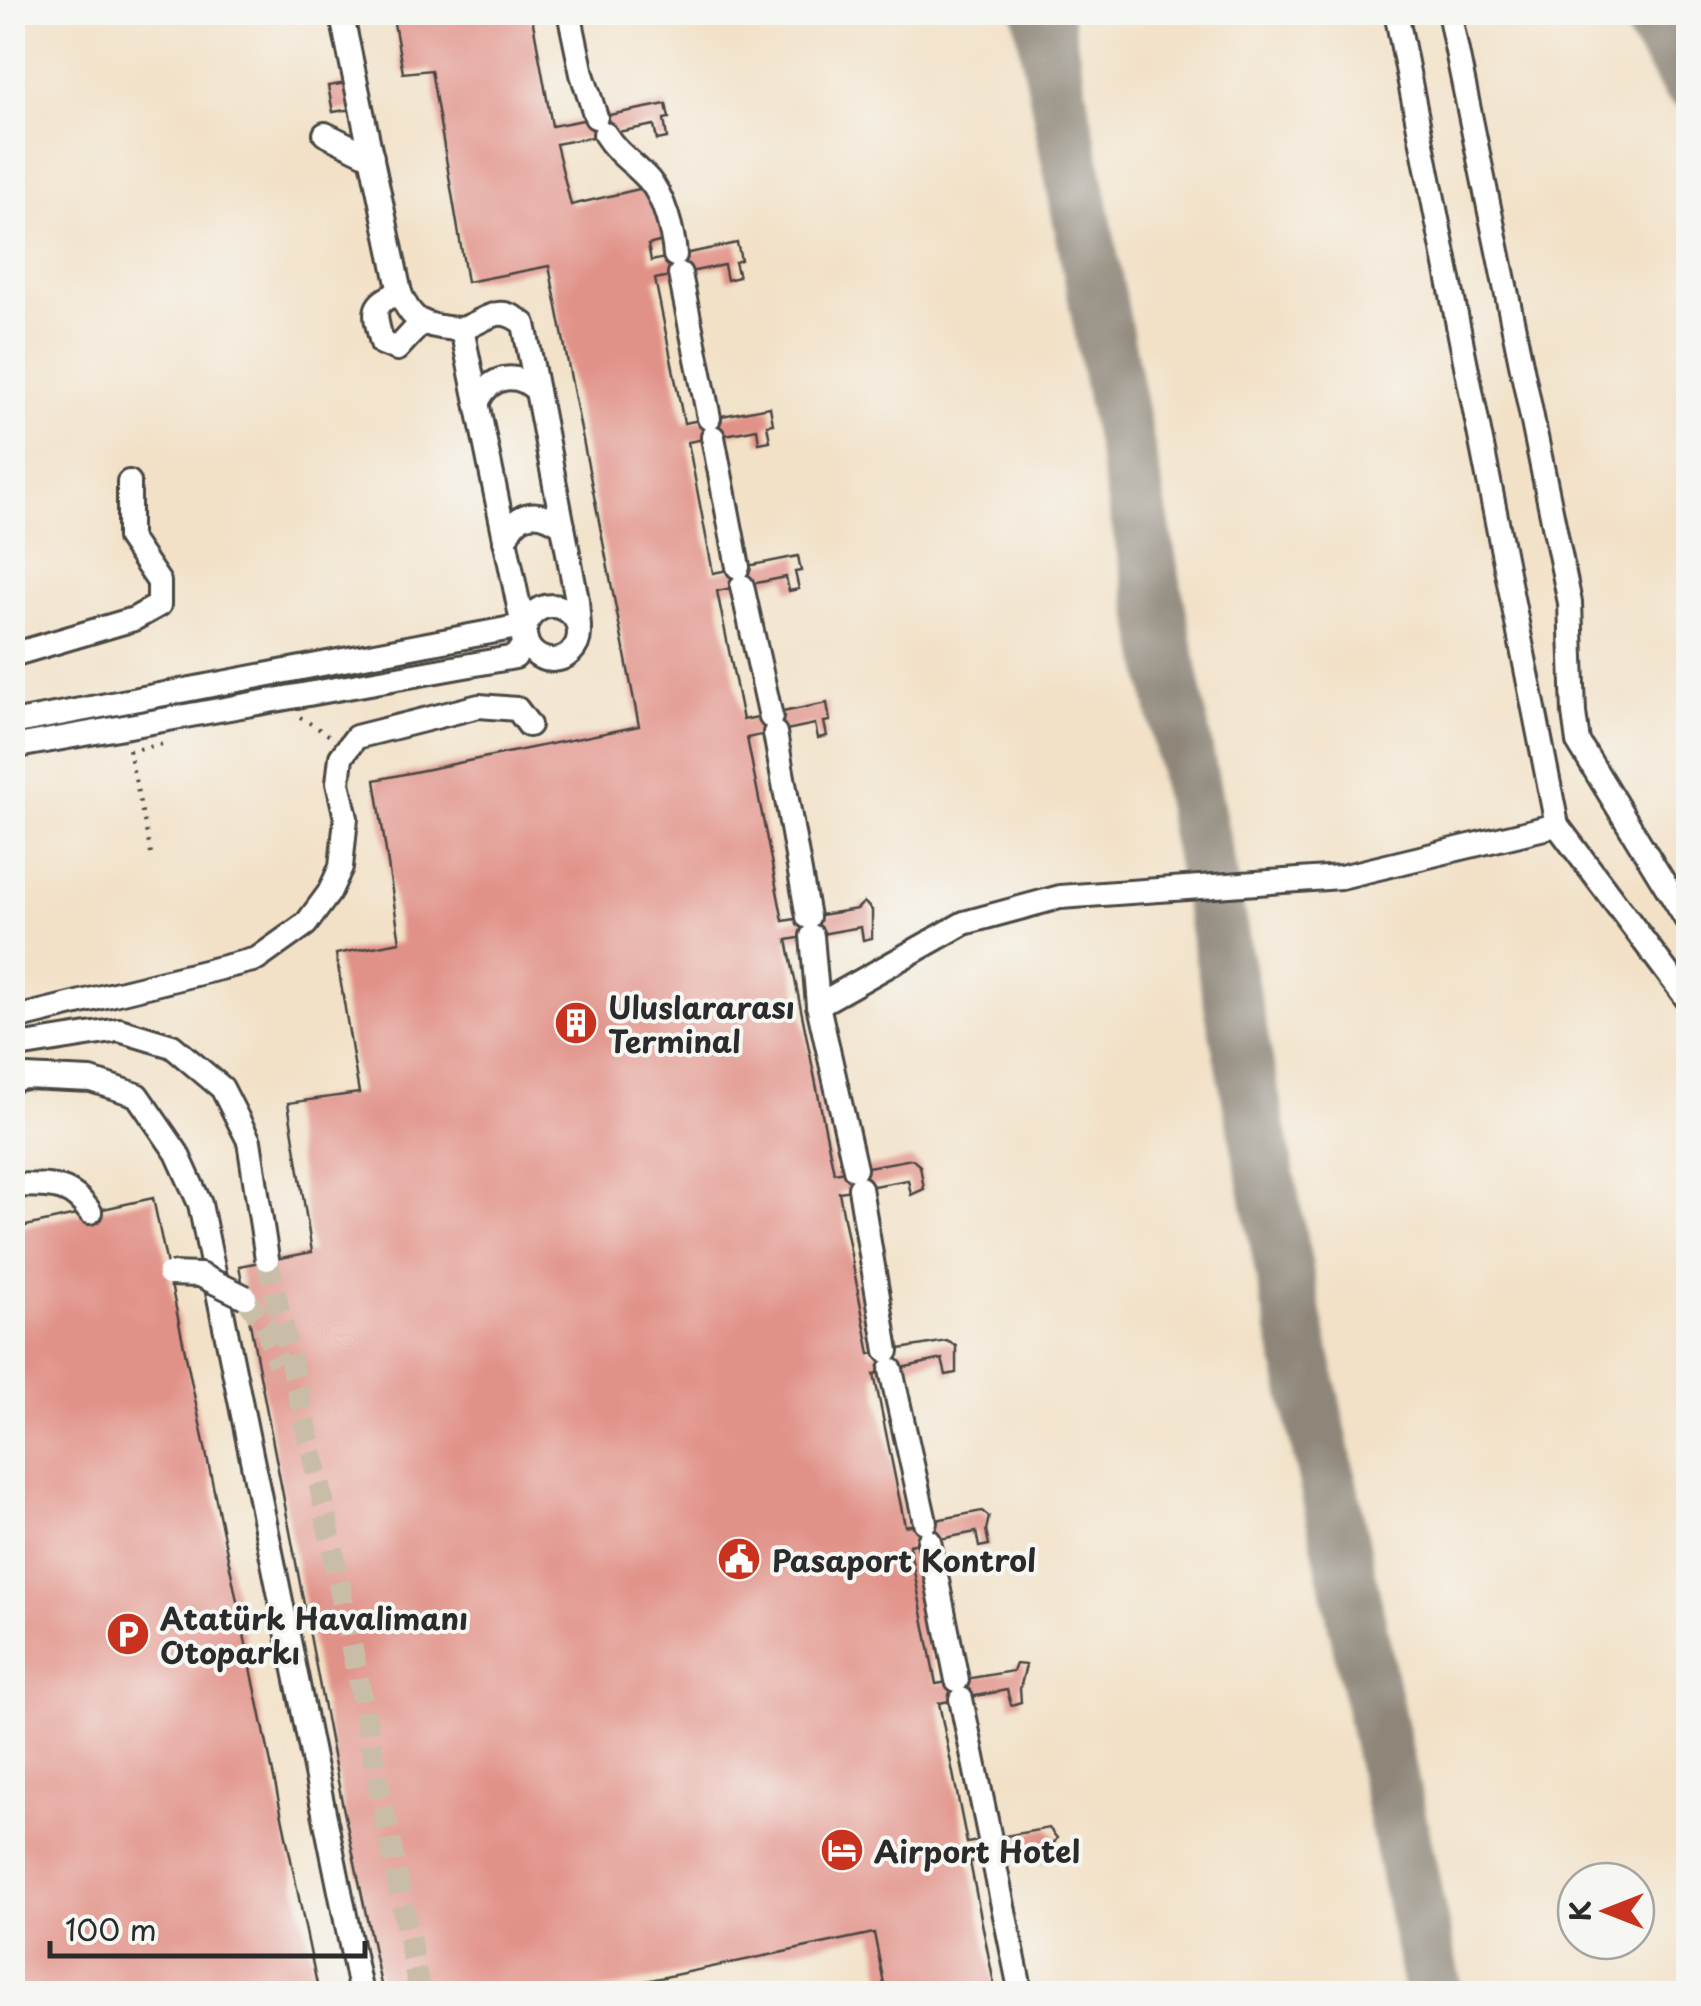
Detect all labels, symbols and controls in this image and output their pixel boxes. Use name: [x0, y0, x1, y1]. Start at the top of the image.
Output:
place label: Uluslararası Terminal: [608, 984, 795, 1063]
building icon: Uluslararası Terminal: [553, 1000, 599, 1046]
public building icon: Pasaport Kontrol: [716, 1536, 762, 1582]
place label: Pasaport Kontrol: [772, 1537, 1036, 1582]
place label: Atatürk Havalimanı Otoparkı: [160, 1595, 468, 1674]
parking icon: Atatürk Havalimanı Otoparkı: [105, 1611, 151, 1657]
hotel icon: Airport Hotel: [819, 1827, 865, 1873]
place label: Airport Hotel: [874, 1828, 1080, 1873]
north arrow: [1556, 1861, 1656, 1961]
scale bar: [50, 1896, 365, 1958]
text: K: [1558, 1901, 1601, 1921]
text: 100 m: [65, 1906, 157, 1951]

